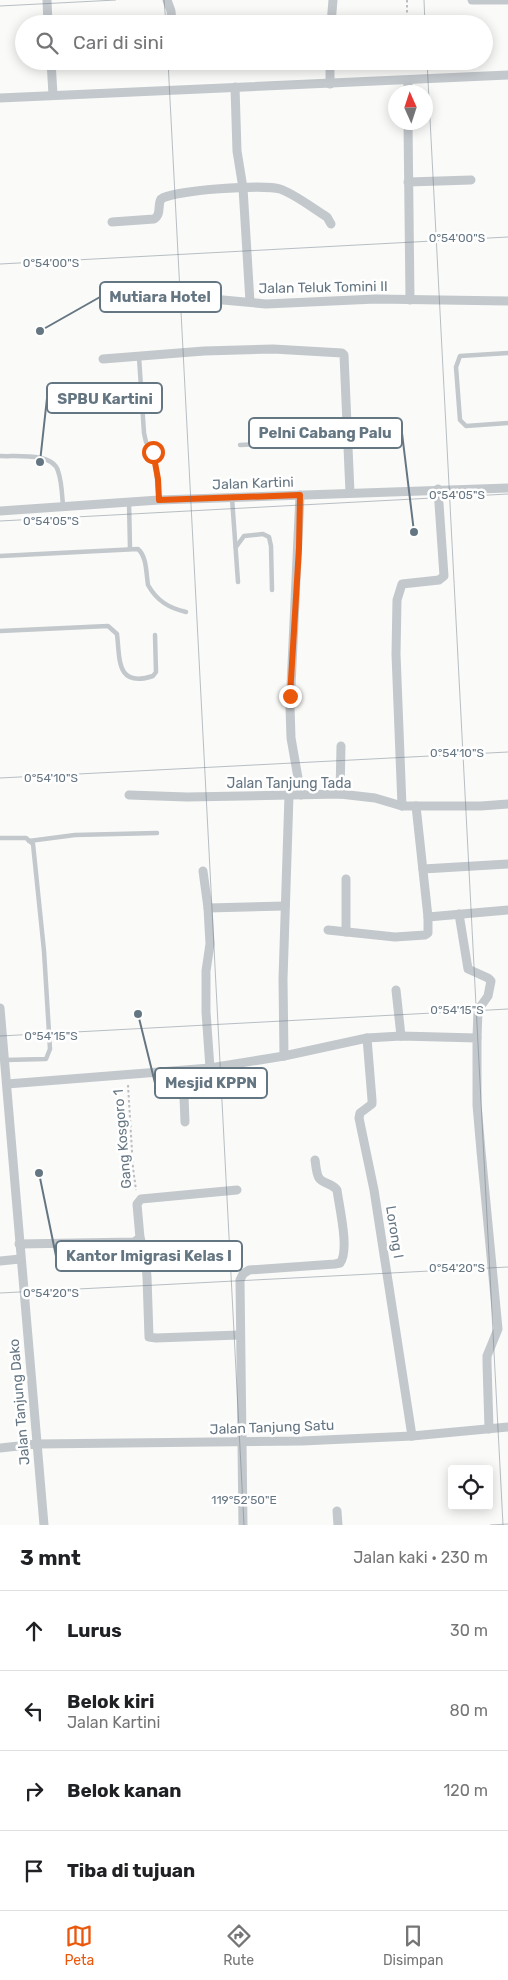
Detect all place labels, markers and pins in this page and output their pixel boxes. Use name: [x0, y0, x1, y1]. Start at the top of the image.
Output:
callout: Mutiara Hotel: [100, 282, 221, 312]
callout: SPBU Kartini: [47, 383, 162, 413]
callout: Pelni Cabang Palu: [249, 418, 402, 448]
callout: Mesjid KPPN: [155, 1068, 267, 1098]
callout: Kantor Imigrasi Kelas I: [56, 1241, 242, 1271]

